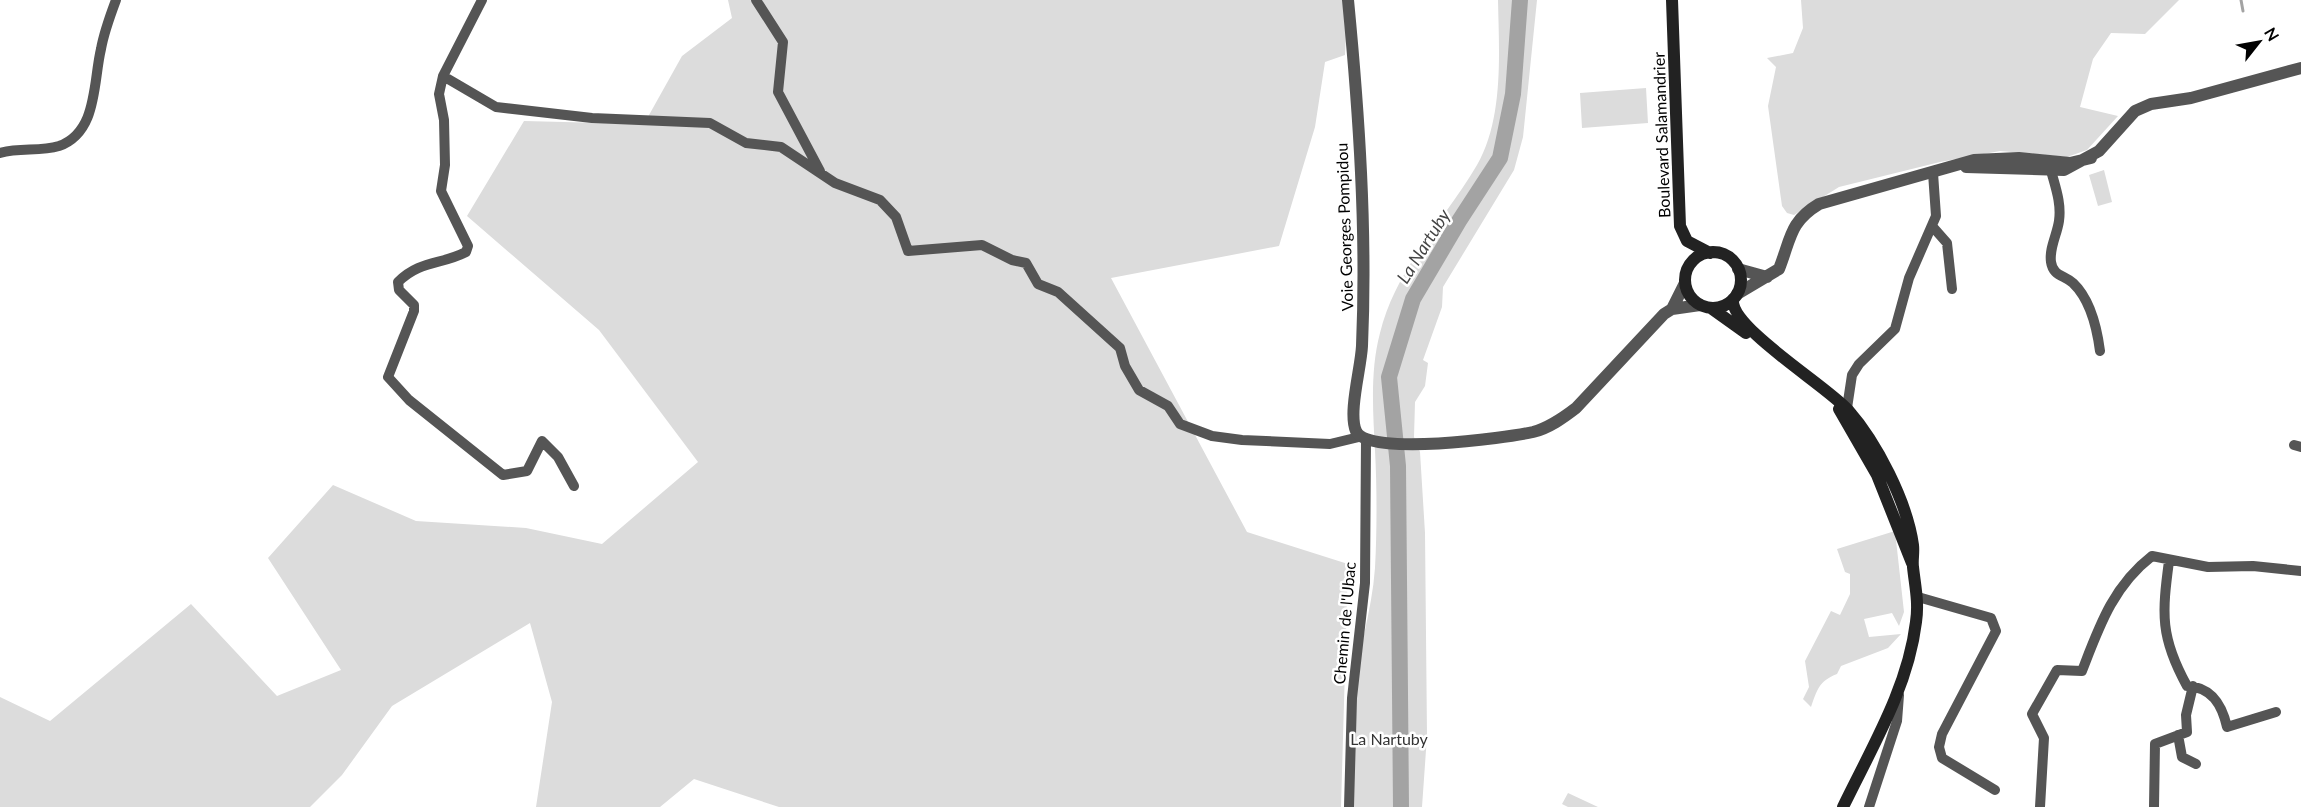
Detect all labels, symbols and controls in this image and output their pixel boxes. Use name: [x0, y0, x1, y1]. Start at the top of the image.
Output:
north arrow: [2229, 12, 2289, 72]
text: N: [2261, 24, 2284, 44]
street label: Boulevard Salamandrier: [1649, 52, 1673, 218]
street label: Voie Georges Pompidou: [1332, 142, 1356, 312]
water label: La Nartuby: [1392, 205, 1455, 287]
street label: Chemin de l'Ubac: [1329, 561, 1359, 685]
park label: La Nartuby: [1350, 729, 1429, 748]

